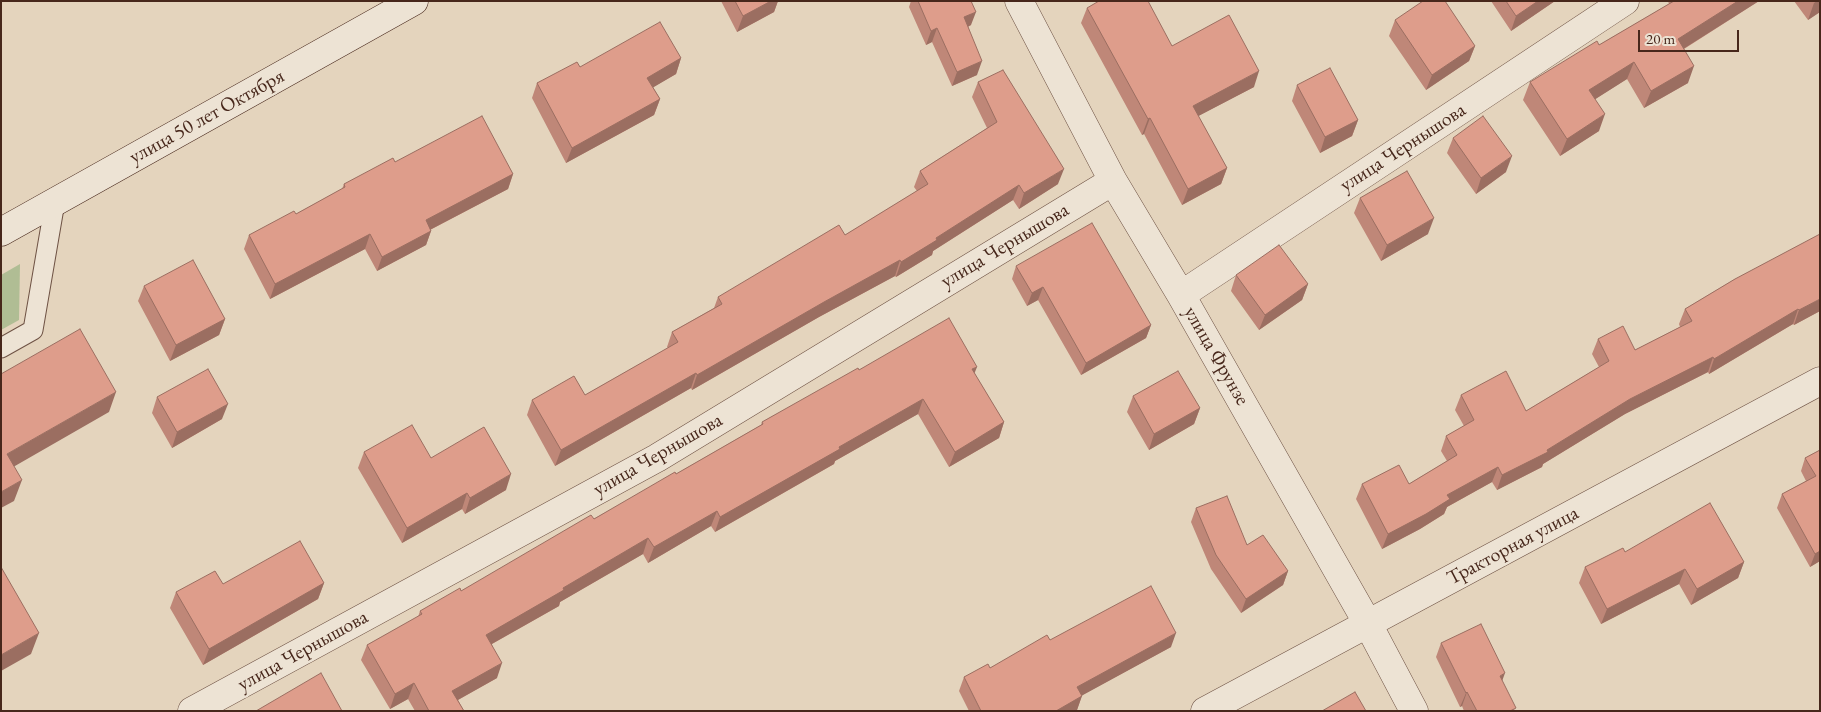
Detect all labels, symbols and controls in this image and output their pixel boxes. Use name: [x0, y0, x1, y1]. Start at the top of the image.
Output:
scale bar: [1641, 20, 1742, 52]
text: 20 m: [1646, 29, 1675, 48]
street label: улица 50 лет Октября: [125, 64, 289, 170]
street label: улица Чернышова: [1336, 98, 1470, 198]
street label: улица Чернышова: [937, 198, 1073, 294]
street label: улица Фрунзе: [1178, 302, 1254, 410]
street label: улица Чернышова: [589, 408, 727, 502]
street label: Тракторная улица: [1443, 501, 1583, 591]
street label: улица Чернышова: [234, 605, 372, 697]

